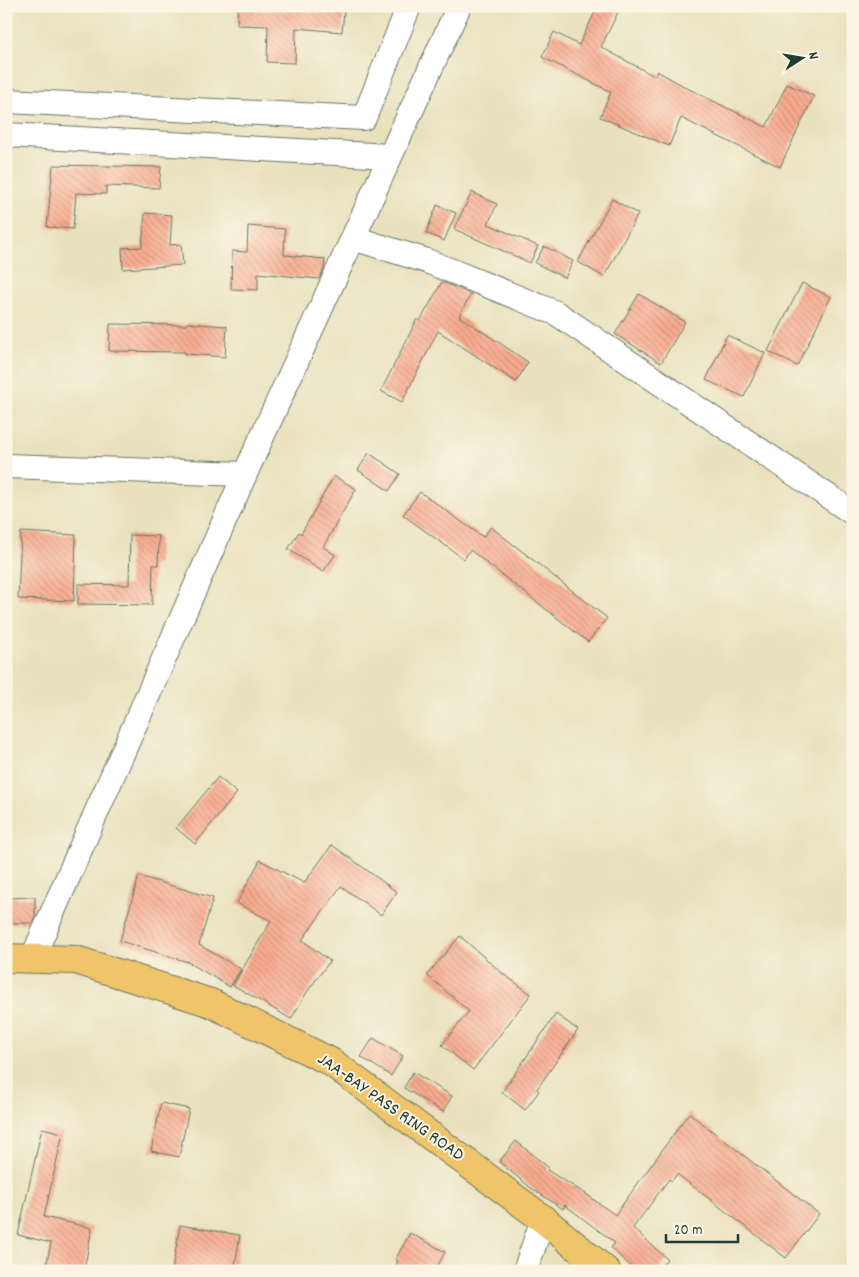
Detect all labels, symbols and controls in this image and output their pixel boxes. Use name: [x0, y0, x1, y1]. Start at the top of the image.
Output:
north arrow: [776, 32, 826, 82]
text: N: [802, 50, 823, 61]
street label: JAA-BAY PASS RING ROAD: [312, 1048, 468, 1168]
scale bar: [666, 1212, 739, 1244]
text: 20 m: [674, 1220, 702, 1242]

